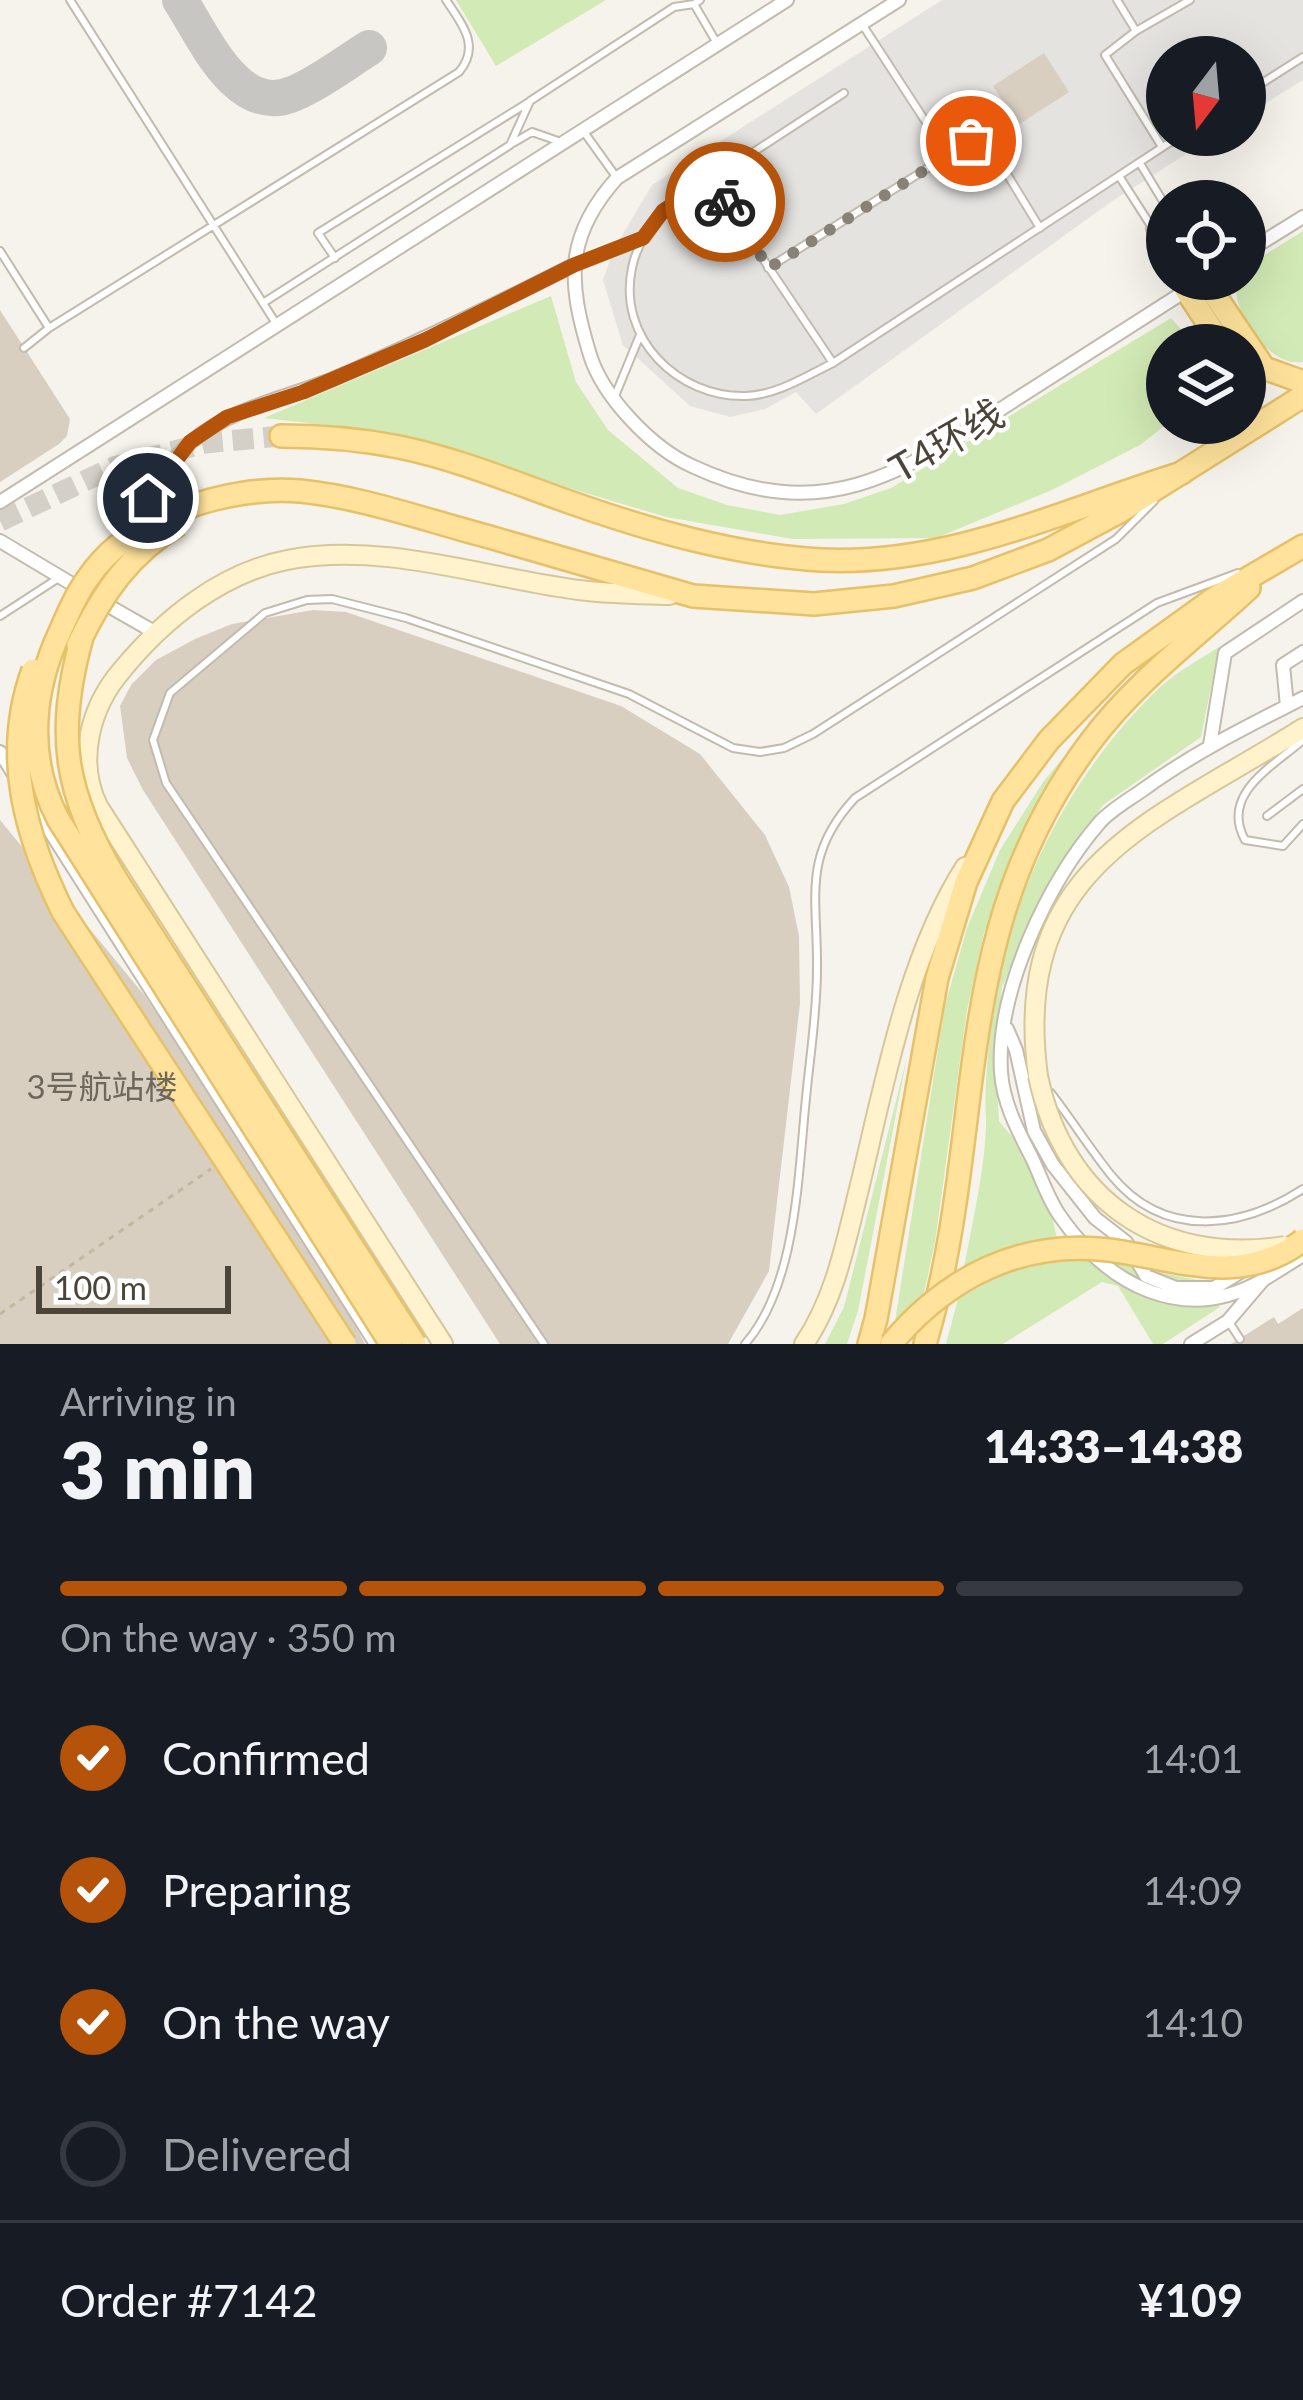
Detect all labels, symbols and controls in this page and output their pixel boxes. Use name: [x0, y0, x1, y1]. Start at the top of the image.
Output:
north arrow: [1146, 36, 1266, 156]
map controls: [1146, 36, 1266, 444]
pin: [920, 90, 1022, 192]
icon: bag: [938, 108, 1004, 174]
courier: [665, 142, 785, 262]
icon: bike: [692, 169, 758, 235]
button: locate: [1146, 180, 1266, 300]
button: layers: [1146, 324, 1266, 444]
street label: T4环线: [881, 389, 1011, 491]
pin: [97, 447, 199, 549]
icon: home: [115, 465, 181, 531]
house number: 3号航站楼: [26, 1066, 178, 1106]
scale bar: [36, 1260, 231, 1313]
text: 100 m: [54, 1267, 147, 1307]
text: Arriving in: [60, 1378, 237, 1424]
text: 14:33–14:38: [984, 1419, 1243, 1473]
text: 3 min: [60, 1422, 255, 1516]
text: On the way · 350 m: [60, 1614, 397, 1660]
icon: check: [60, 1725, 126, 1791]
text: Confirmed: [162, 1731, 370, 1785]
text: 14:01: [1143, 1735, 1243, 1781]
icon: check: [60, 1857, 126, 1923]
text: Preparing: [162, 1863, 351, 1917]
text: 14:09: [1143, 1867, 1243, 1913]
icon: check: [60, 1989, 126, 2055]
text: On the way: [162, 1995, 390, 2049]
text: 14:10: [1143, 1999, 1243, 2045]
text: Delivered: [162, 2127, 352, 2181]
text: Order #7142: [60, 2273, 318, 2327]
text: ¥109: [1139, 2273, 1243, 2327]

